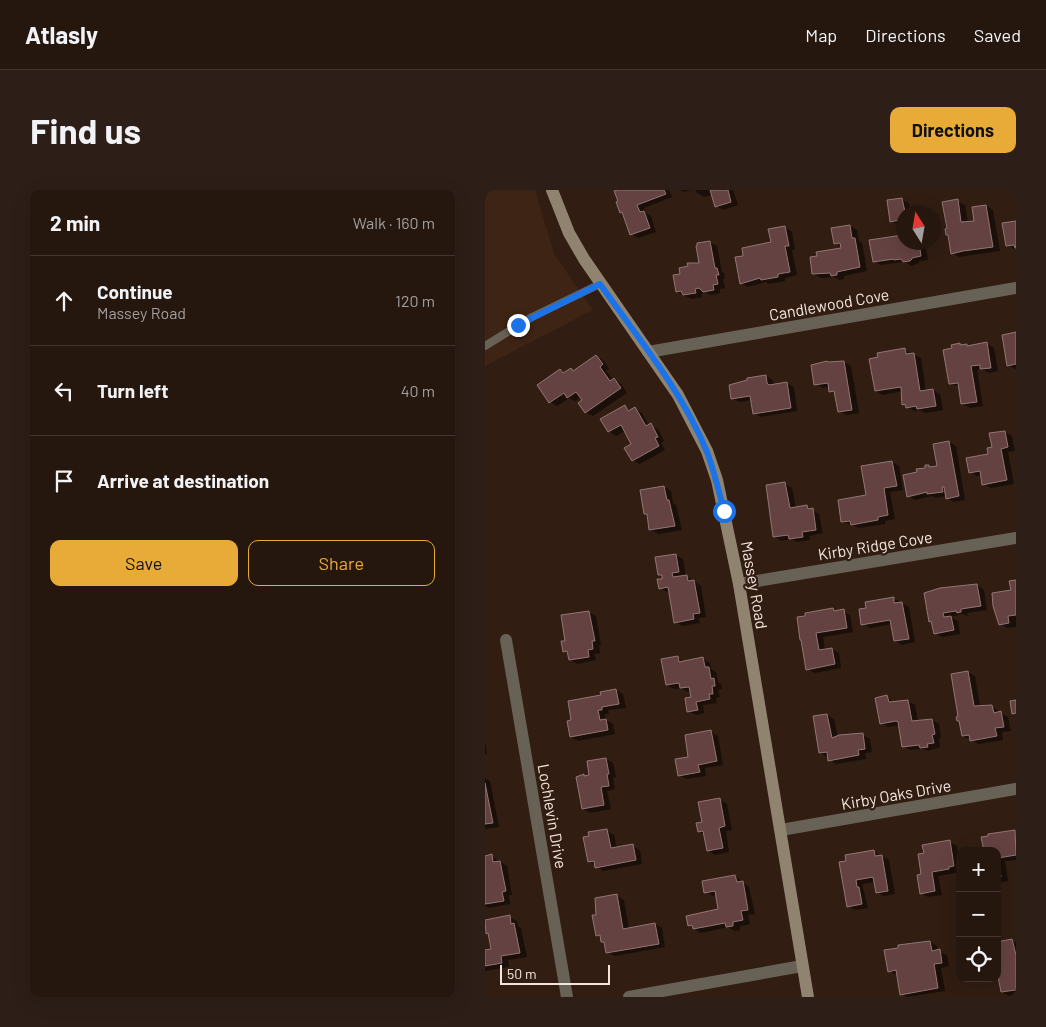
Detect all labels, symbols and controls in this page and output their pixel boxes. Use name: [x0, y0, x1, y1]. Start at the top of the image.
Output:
text: Atlasly: [25, 20, 98, 49]
text: Map: [805, 24, 837, 46]
text: Directions: [865, 24, 946, 46]
text: Saved: [974, 24, 1021, 46]
button: Directions: [890, 107, 1016, 153]
text: Find us: [30, 109, 141, 151]
north arrow: [896, 205, 941, 250]
text: 2 min: [50, 210, 100, 235]
text: Walk · 160 m: [353, 213, 435, 232]
text: Continue: [97, 280, 173, 303]
street label: Candlewood Cove: [767, 284, 891, 324]
icon: ahead: [50, 287, 78, 315]
text: 120 m: [395, 291, 435, 310]
text: Massey Road: [97, 303, 186, 322]
route end: [507, 314, 530, 337]
icon: left: [50, 377, 78, 405]
text: Turn left: [97, 379, 168, 402]
text: 40 m: [401, 381, 435, 400]
icon: arrive: [50, 467, 78, 495]
text: Arrive at destination: [97, 469, 269, 492]
route start: [713, 500, 736, 523]
street label: Kirby Ridge Cove: [816, 527, 934, 563]
button: Save: [50, 540, 238, 586]
button: Share: [248, 540, 435, 586]
street label: Massey Road: [738, 540, 772, 630]
street label: Lochlevin Drive: [534, 762, 572, 870]
street label: Kirby Oaks Drive: [840, 775, 952, 813]
map controls: [956, 847, 1001, 982]
button: +: [956, 847, 1001, 892]
button: −: [956, 892, 1001, 937]
button: locate: [956, 937, 1001, 982]
scale bar: [500, 962, 610, 985]
text: 50 m: [507, 965, 536, 982]

